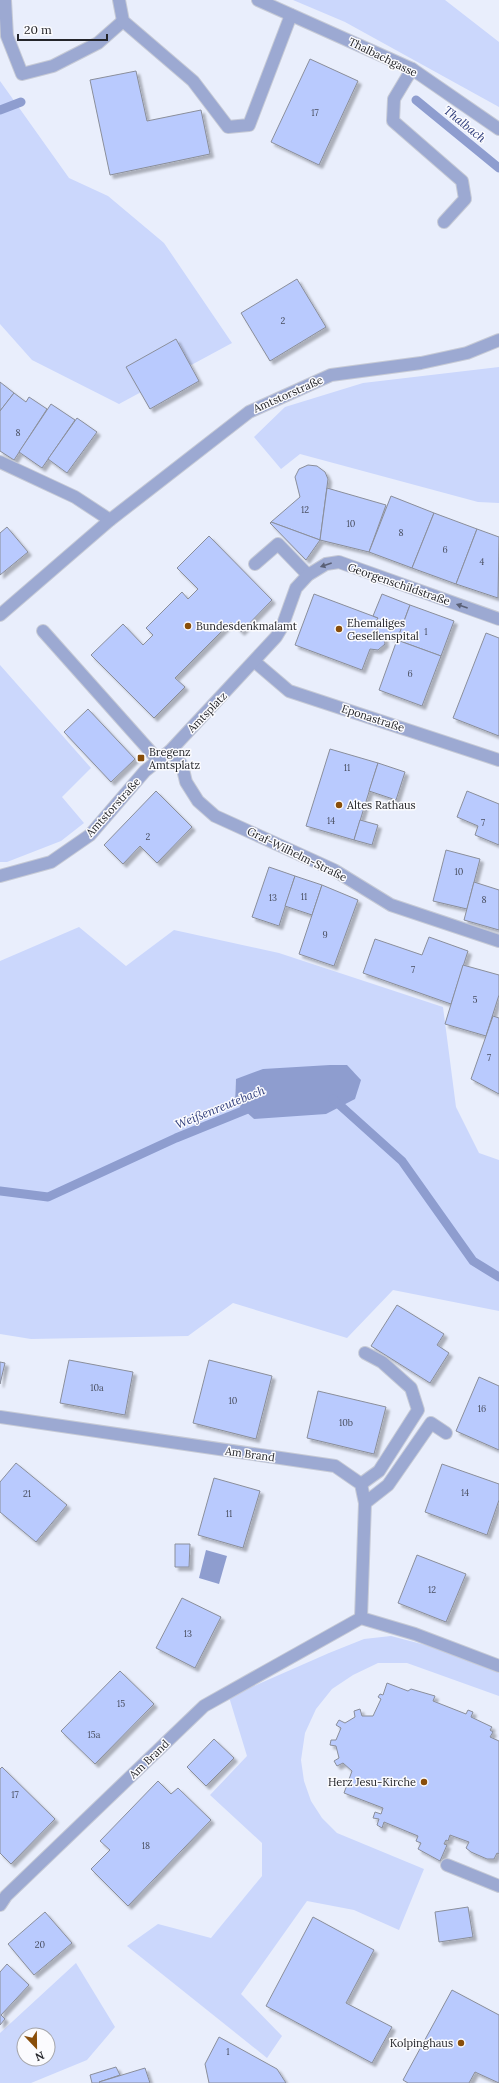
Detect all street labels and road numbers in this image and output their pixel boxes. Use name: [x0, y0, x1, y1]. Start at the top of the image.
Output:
street label: Thalbachgasse: [346, 34, 420, 80]
street label: Amtstorstraße: [250, 372, 325, 416]
street label: Georgenschildstraße: [346, 560, 452, 608]
street label: Amtsplatz: [184, 689, 230, 736]
street label: Eponastraße: [340, 701, 406, 735]
street label: Amtstorstraße: [82, 775, 143, 840]
street label: Graf-Wilhelm-Straße: [245, 824, 349, 884]
street label: Am Brand: [223, 1443, 276, 1464]
street label: Am Brand: [125, 1736, 172, 1782]

